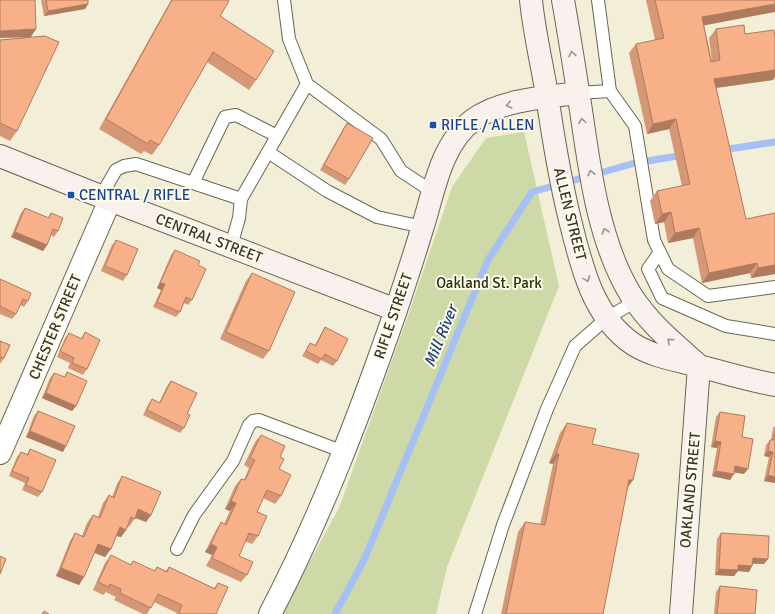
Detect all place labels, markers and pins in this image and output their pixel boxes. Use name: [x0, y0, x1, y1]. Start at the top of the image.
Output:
place label: RIFLE / ALLEN: [441, 116, 535, 134]
marker: RIFLE / ALLEN: [428, 120, 438, 130]
place label: CENTRAL / RIFLE: [79, 186, 190, 204]
marker: CENTRAL / RIFLE: [66, 190, 76, 200]

